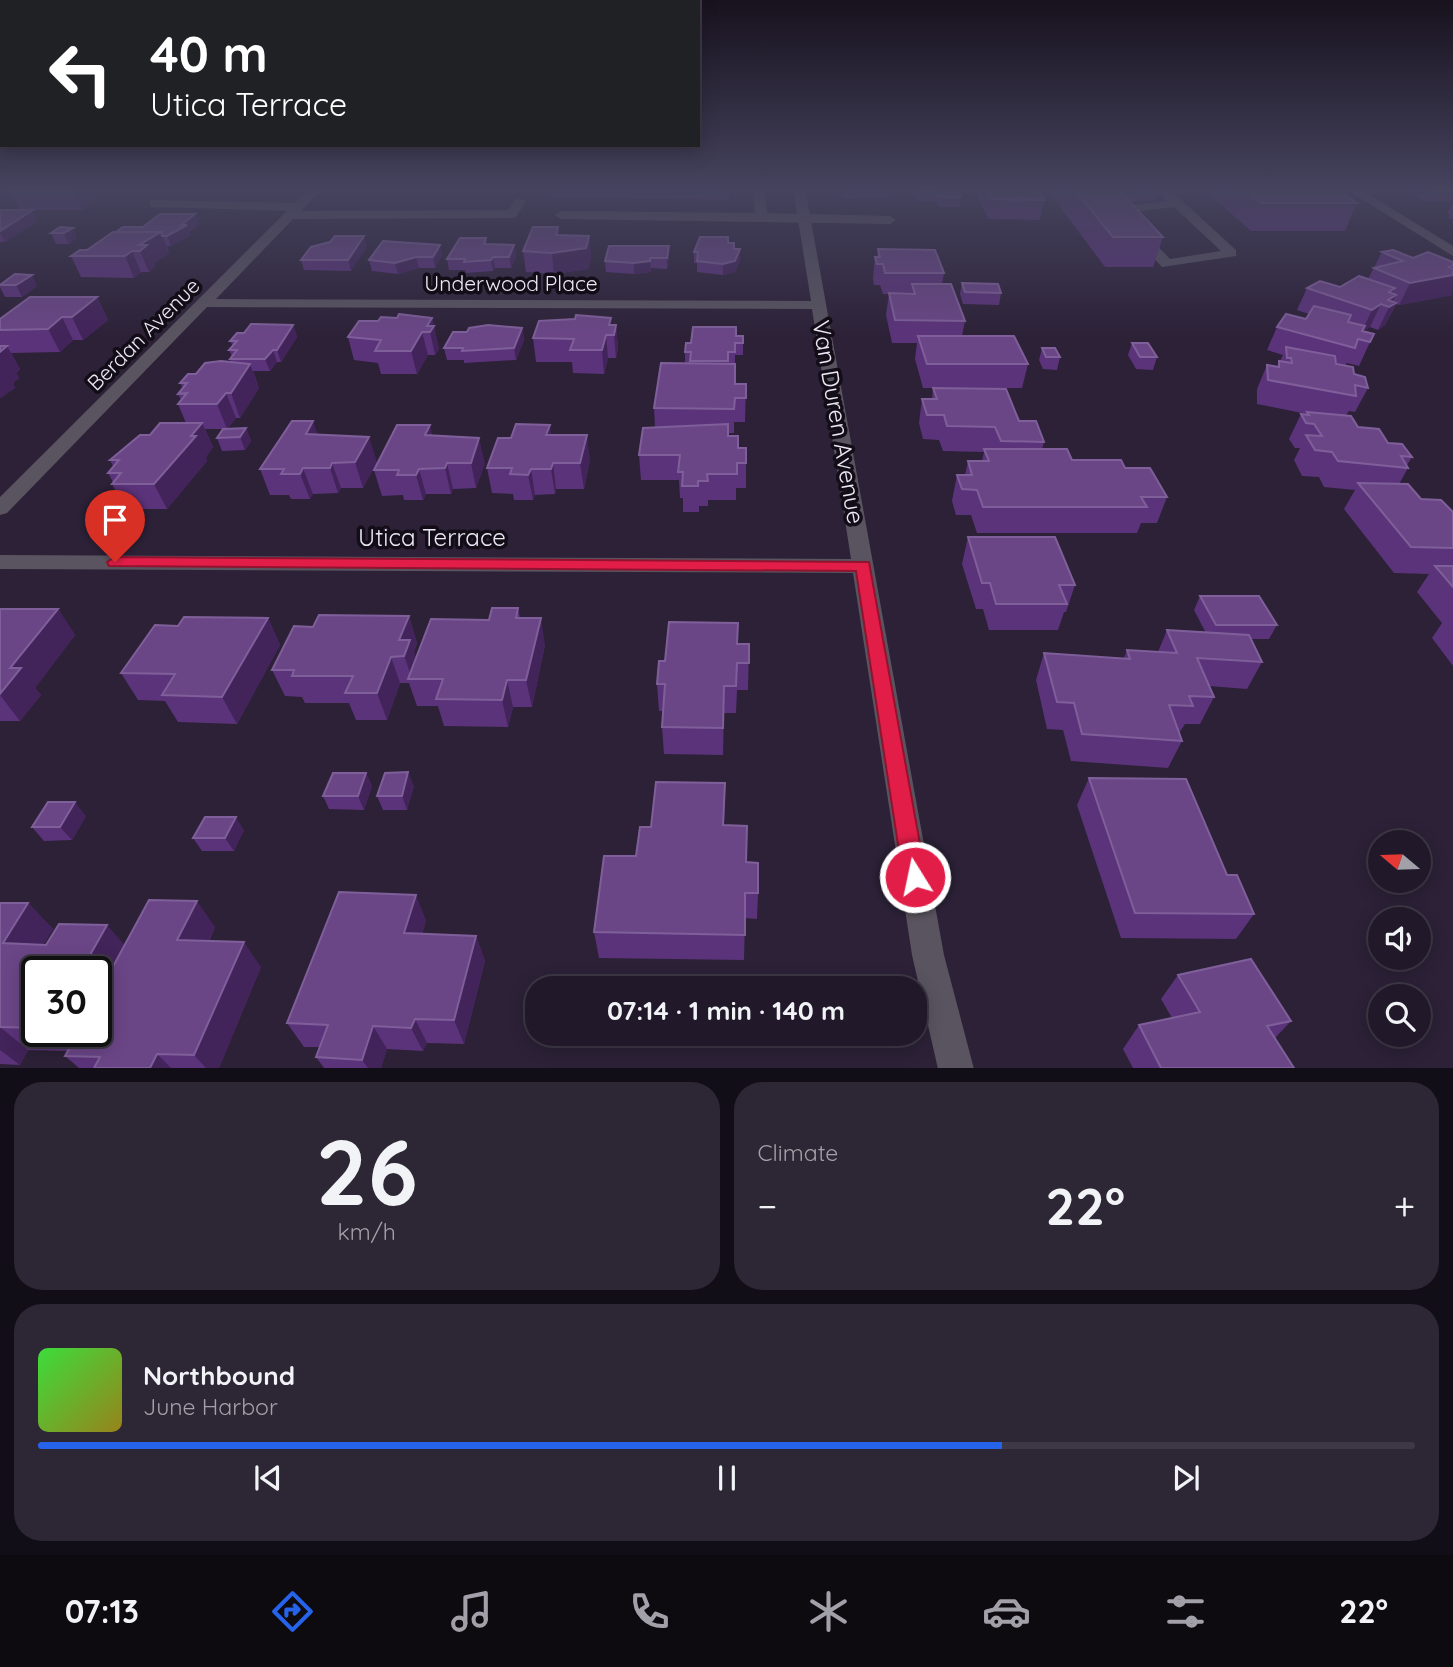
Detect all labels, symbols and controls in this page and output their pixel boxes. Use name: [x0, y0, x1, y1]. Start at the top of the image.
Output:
text: 40 m: [150, 23, 268, 84]
icon: left: [35, 28, 126, 119]
text: Utica Terrace: [150, 84, 347, 124]
street label: Underwood Place: [424, 270, 598, 296]
street label: Berdan Avenue: [81, 272, 205, 396]
street label: Van Duren Avenue: [806, 318, 872, 526]
pin: [85, 490, 145, 562]
icon: arrive: [96, 501, 134, 539]
street label: Utica Terrace: [358, 522, 506, 552]
north arrow: [1368, 830, 1432, 892]
map controls: [1368, 830, 1431, 1047]
position arrow: [878, 840, 952, 914]
button: sound: [1368, 907, 1431, 970]
speed limit sign: 30: [21, 956, 112, 1047]
button: search: [1368, 984, 1431, 1047]
text: 07:14 · 1 min · 140 m: [607, 994, 845, 1027]
text: 26: [316, 1114, 418, 1228]
text: Climate: [758, 1138, 838, 1167]
text: 22°: [1046, 1173, 1125, 1238]
text: −: [758, 1182, 777, 1230]
text: +: [1394, 1182, 1415, 1230]
text: km/h: [338, 1217, 396, 1246]
text: Northbound: [143, 1359, 295, 1392]
text: June Harbor: [143, 1392, 278, 1421]
icon: previous: [249, 1459, 287, 1497]
icon: pause: [708, 1459, 746, 1497]
icon: next: [1167, 1459, 1205, 1497]
icon: directions: [268, 1587, 317, 1636]
icon: music: [447, 1587, 496, 1636]
icon: phone: [625, 1587, 674, 1636]
icon: climate: [804, 1587, 853, 1636]
icon: car: [982, 1587, 1031, 1636]
icon: filters: [1161, 1587, 1210, 1636]
text: 07:13: [65, 1591, 139, 1631]
text: 22°: [1339, 1591, 1388, 1631]

